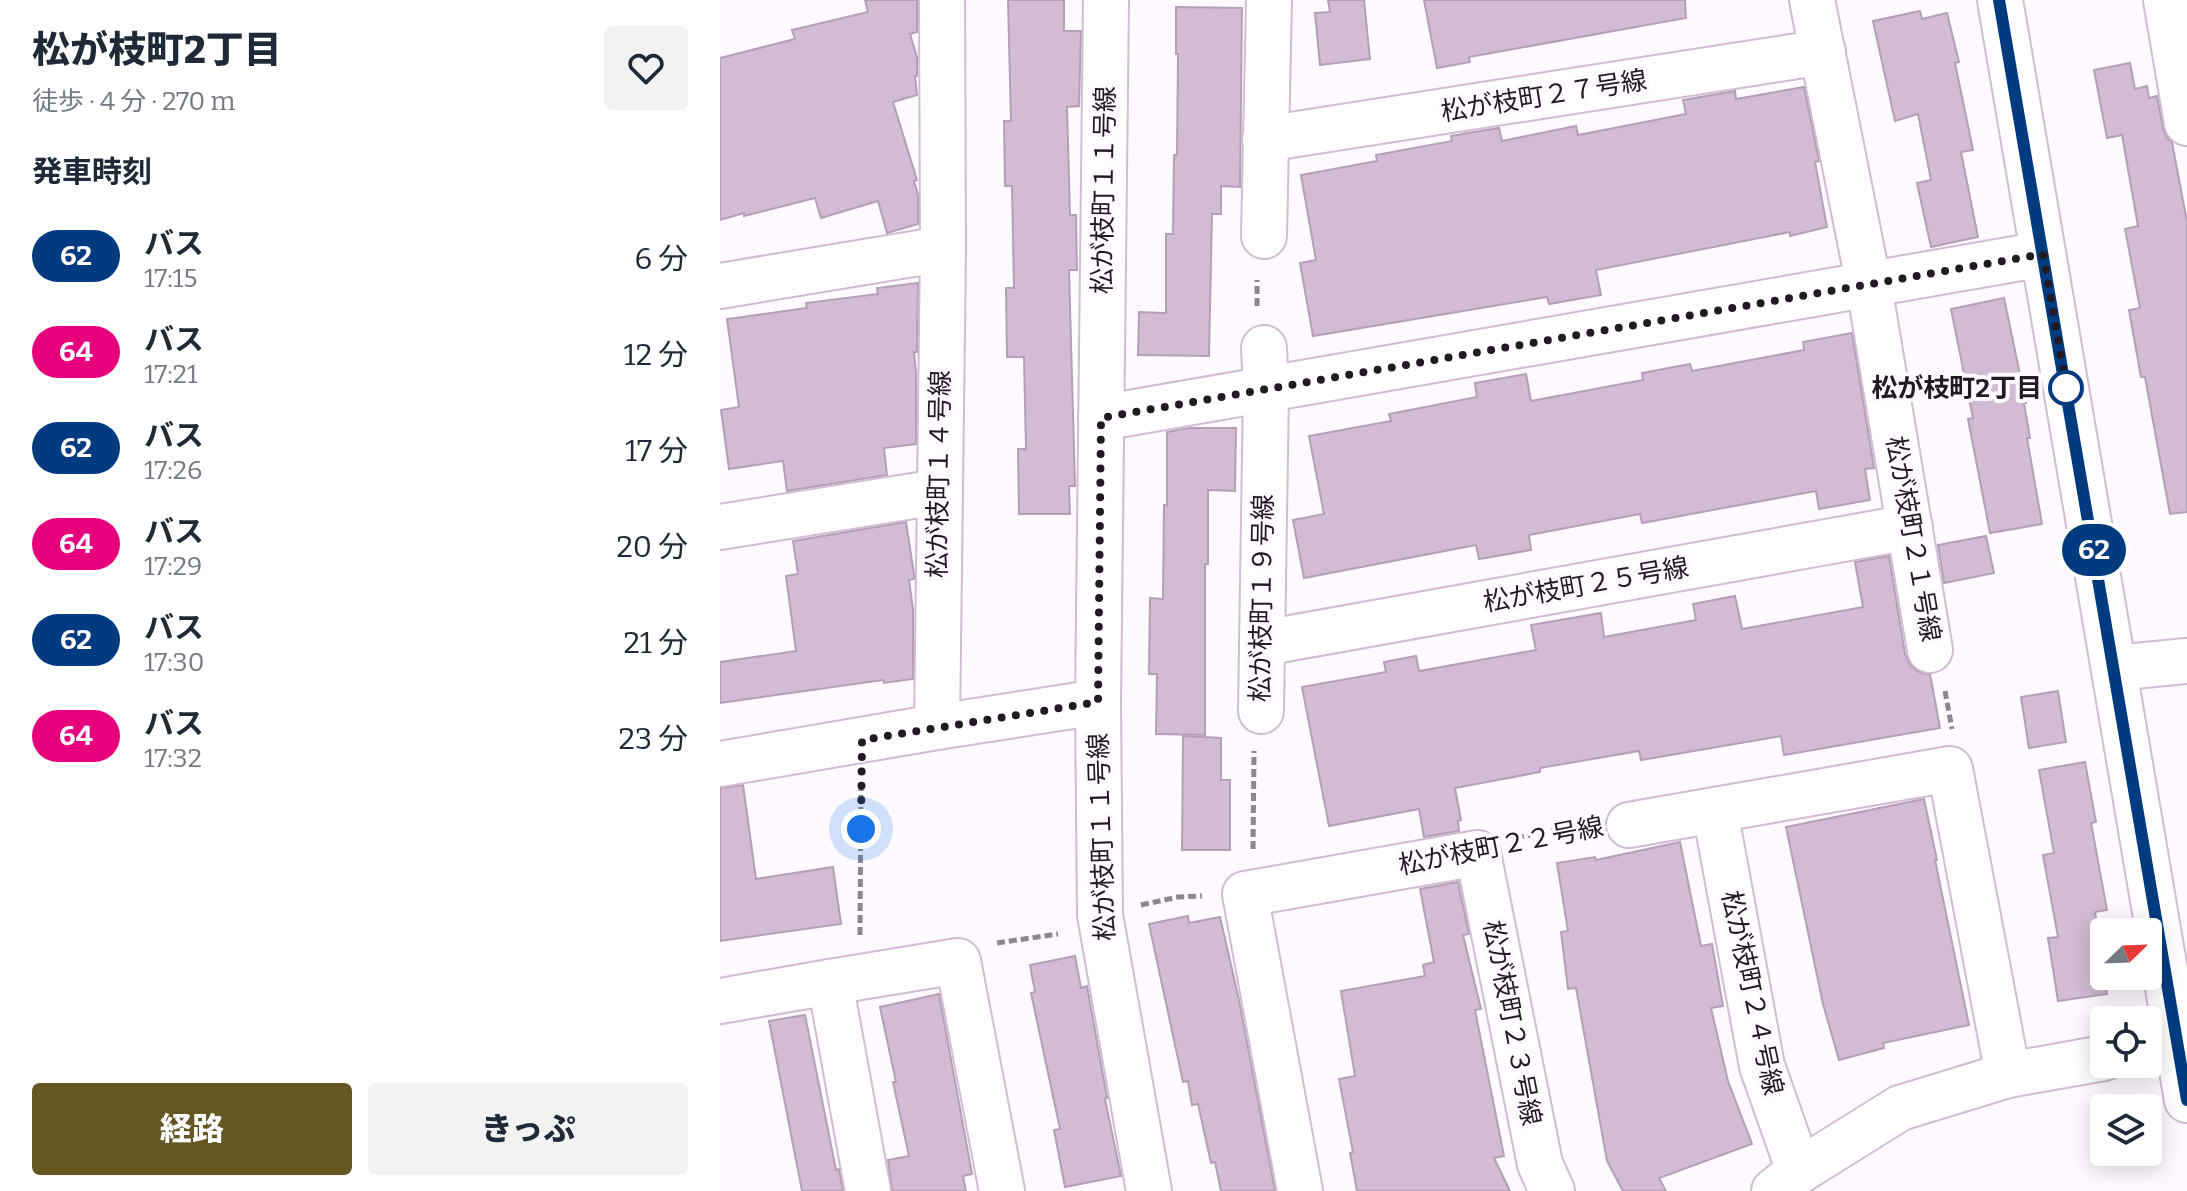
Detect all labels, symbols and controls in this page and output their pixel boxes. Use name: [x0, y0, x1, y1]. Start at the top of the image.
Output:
button: heart: [604, 26, 688, 110]
text: 松が枝町2丁目: [32, 27, 282, 73]
street label: 松が枝町２７号線: [1439, 64, 1649, 128]
text: 徒歩 · 4 分 · 270 m: [32, 86, 235, 117]
street label: 松が枝町１１号線: [1087, 86, 1121, 294]
text: 発車時刻: [32, 154, 152, 190]
text: バス: [144, 226, 204, 262]
text: 62: [60, 239, 92, 272]
text: 6 分: [634, 241, 688, 277]
text: 17:15: [144, 263, 197, 294]
text: バス: [144, 322, 204, 358]
text: 64: [59, 335, 93, 368]
text: 12 分: [624, 337, 688, 373]
text: 17:21: [144, 359, 198, 390]
street label: 松が枝町１４号線: [922, 370, 956, 578]
marker: 松が枝町2丁目: [2049, 371, 2083, 405]
place label: 松が枝町2丁目: [1871, 373, 2042, 404]
text: バス: [144, 418, 204, 454]
text: 62: [60, 431, 92, 464]
text: 17 分: [625, 433, 688, 469]
street label: 松が枝町２１号線: [1880, 434, 1946, 644]
text: 17:26: [144, 455, 202, 486]
street label: 松が枝町１９号線: [1245, 494, 1279, 702]
text: バス: [144, 514, 204, 550]
line badge: 62: [2058, 524, 2130, 576]
text: 64: [59, 527, 93, 560]
text: 20 分: [616, 529, 688, 565]
text: 62: [2078, 533, 2110, 566]
text: 17:29: [144, 551, 202, 582]
street label: 松が枝町２５号線: [1481, 552, 1691, 618]
text: バス: [144, 610, 204, 646]
text: 62: [60, 623, 92, 656]
text: 21 分: [624, 625, 688, 661]
text: 17:30: [144, 647, 204, 678]
text: バス: [144, 706, 204, 742]
text: 64: [59, 719, 93, 752]
text: 23 分: [619, 721, 688, 757]
street label: 松が枝町１１号線: [1083, 733, 1121, 941]
text: 17:32: [144, 743, 202, 774]
your location: [841, 809, 881, 849]
street label: 松が枝町２２号線: [1396, 811, 1606, 881]
street label: 松が枝町２４号線: [1715, 888, 1789, 1098]
street label: 松が枝町２３号線: [1477, 918, 1547, 1128]
north arrow: [2090, 918, 2162, 990]
map controls: [2090, 918, 2162, 1166]
button: locate: [2090, 1006, 2162, 1078]
button: 経路: [32, 1083, 352, 1175]
button: きっぷ: [368, 1083, 688, 1175]
button: layers: [2090, 1094, 2162, 1166]

